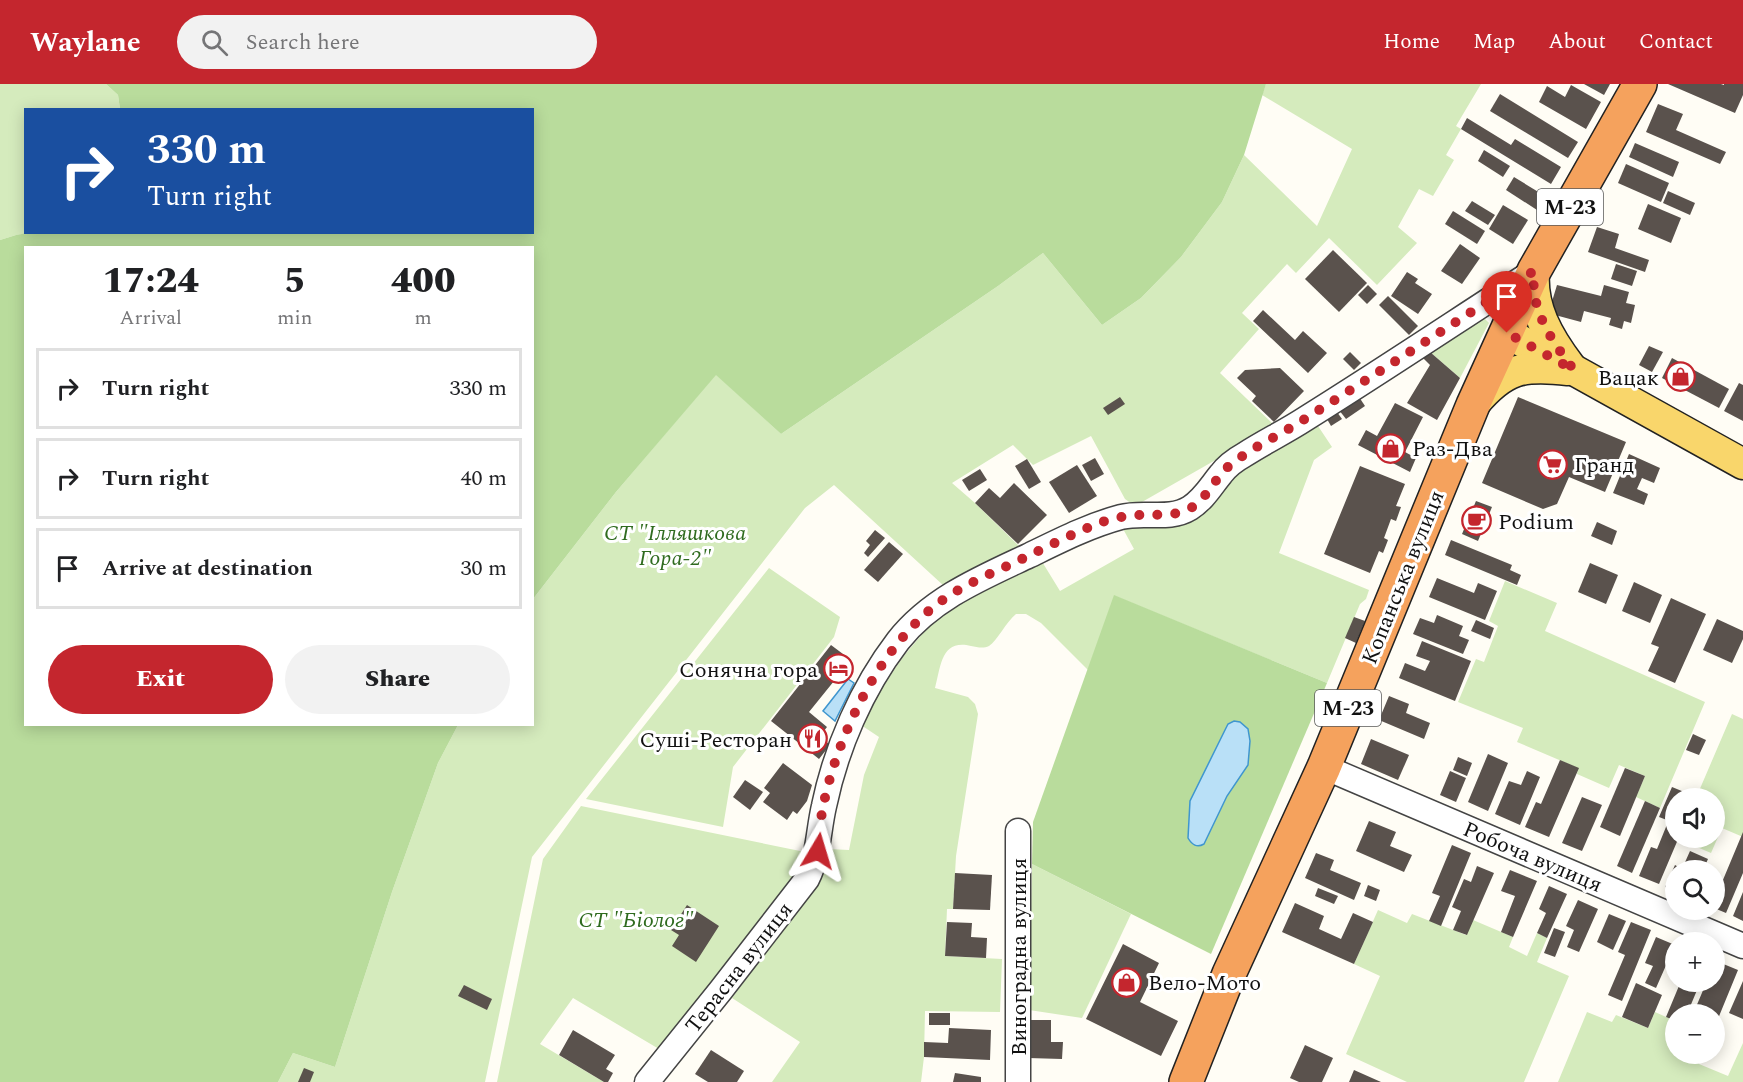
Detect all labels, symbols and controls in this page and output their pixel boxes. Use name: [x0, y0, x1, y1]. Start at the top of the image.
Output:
search box: [177, 15, 597, 69]
text: Waylane: [30, 21, 141, 64]
icon: search: [198, 26, 231, 59]
text: Search here: [246, 26, 360, 59]
text: Home: [1383, 26, 1440, 58]
text: Map: [1473, 26, 1515, 58]
text: About: [1548, 26, 1606, 58]
text: Contact: [1639, 26, 1713, 58]
text: 330 m: [147, 119, 266, 182]
icon: right: [48, 132, 126, 210]
text: Turn right: [147, 176, 272, 218]
road number: М-23: [1537, 189, 1603, 225]
text: 17:24: [102, 254, 199, 309]
text: 5: [284, 254, 306, 309]
text: 400: [391, 254, 456, 309]
pin: [1481, 271, 1532, 333]
icon: arrive: [1490, 280, 1523, 313]
text: Arrival: [120, 303, 182, 333]
text: min: [277, 303, 312, 333]
text: m: [415, 303, 432, 333]
shop icon: Вацак: [1664, 361, 1696, 393]
place label: Вацак: [1598, 362, 1659, 395]
icon: right: [51, 372, 84, 405]
text: Turn right: [102, 372, 209, 405]
text: 330 m: [450, 372, 507, 405]
shop icon: Раз-Два: [1375, 432, 1407, 464]
place label: Раз-Два: [1412, 433, 1493, 466]
supermarket icon: Гранд: [1537, 448, 1569, 480]
place label: Гранд: [1574, 449, 1634, 482]
icon: right: [51, 462, 84, 495]
text: Turn right: [102, 462, 209, 495]
text: 40 m: [461, 462, 507, 495]
street label: Копанська вулиця: [1353, 486, 1453, 670]
cafe icon: Podium: [1461, 505, 1493, 537]
place label: Podium: [1498, 506, 1574, 539]
park label: СТ "Ілляшкова Гора-2": [604, 517, 746, 575]
icon: arrive: [51, 552, 84, 585]
text: Arrive at destination: [102, 552, 313, 585]
text: 30 m: [461, 552, 507, 585]
button: Exit: [48, 645, 273, 714]
button: Share: [285, 645, 510, 714]
hotel icon: Сонячна гора: [823, 653, 855, 685]
place label: Сонячна гора: [679, 654, 818, 687]
road number: М-23: [1315, 690, 1381, 726]
restaurant icon: Суші-Ресторан: [797, 723, 829, 755]
place label: Суші-Ресторан: [640, 724, 792, 757]
map controls: [1665, 788, 1725, 1064]
button: sound: [1665, 788, 1725, 848]
street label: Робоча вулиця: [1458, 813, 1607, 902]
position arrow: [786, 819, 850, 883]
street label: Виноградна вулиця: [1003, 858, 1036, 1056]
button: search: [1665, 860, 1725, 920]
street label: Терасна вулиця: [677, 895, 801, 1041]
park label: СТ "Біолог": [579, 904, 694, 937]
button: +: [1665, 932, 1725, 992]
shop icon: Вело-Мото: [1111, 966, 1143, 998]
place label: Вело-Мото: [1148, 967, 1261, 1000]
button: −: [1665, 1004, 1725, 1064]

